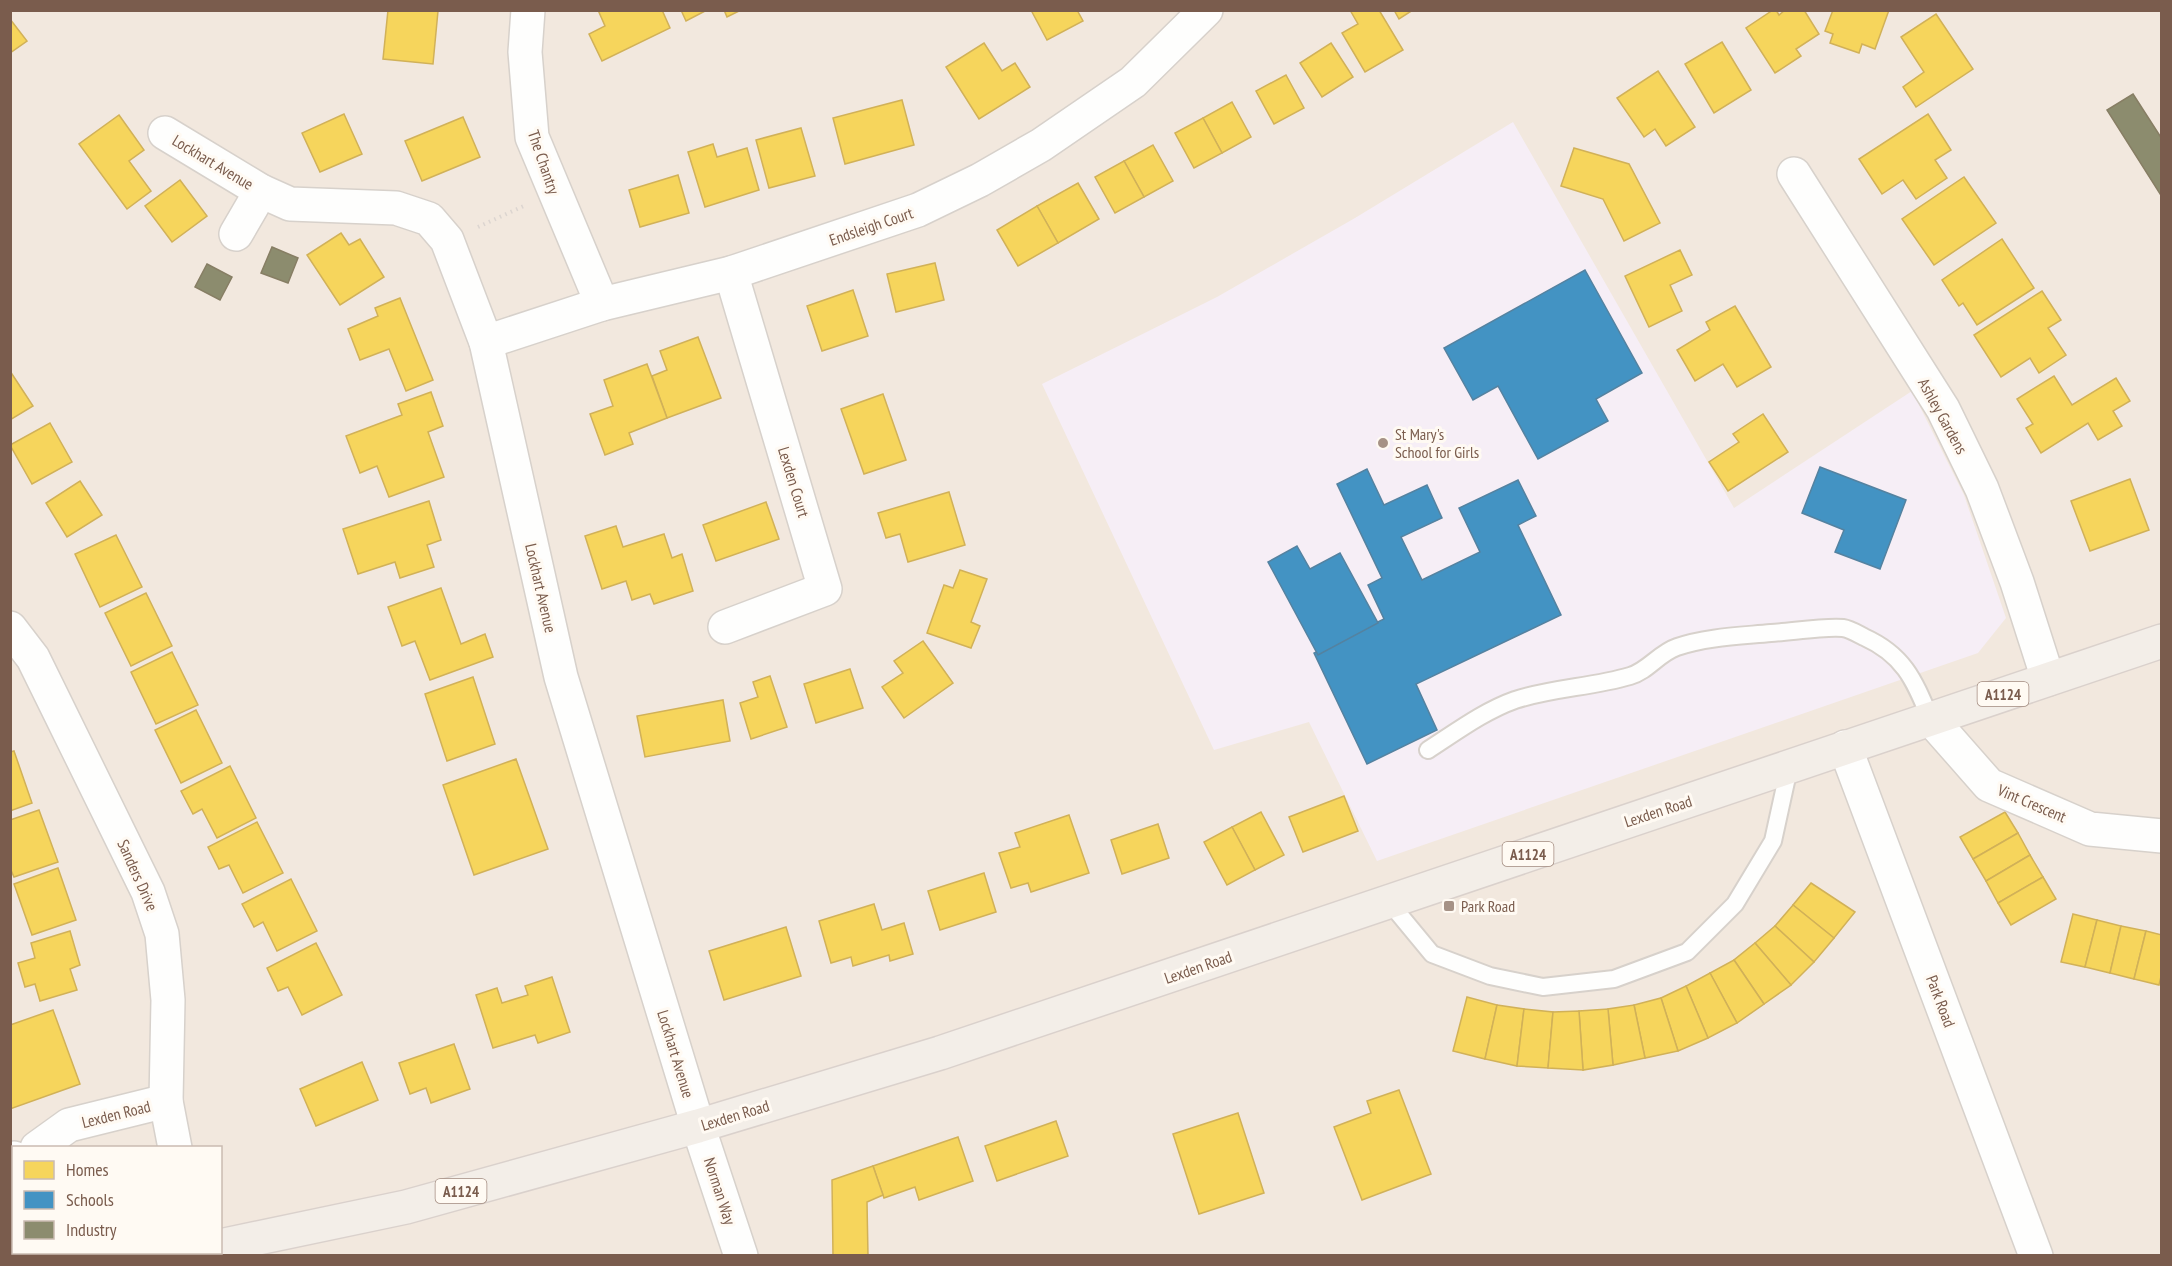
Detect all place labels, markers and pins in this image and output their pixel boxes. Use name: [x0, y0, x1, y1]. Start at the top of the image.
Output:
place label: St Mary's School for Girls: [1395, 424, 1479, 462]
marker: St Mary's School for Girls: [1376, 436, 1390, 450]
place label: Park Road: [1461, 896, 1515, 916]
marker: Park Road: [1442, 899, 1456, 913]

